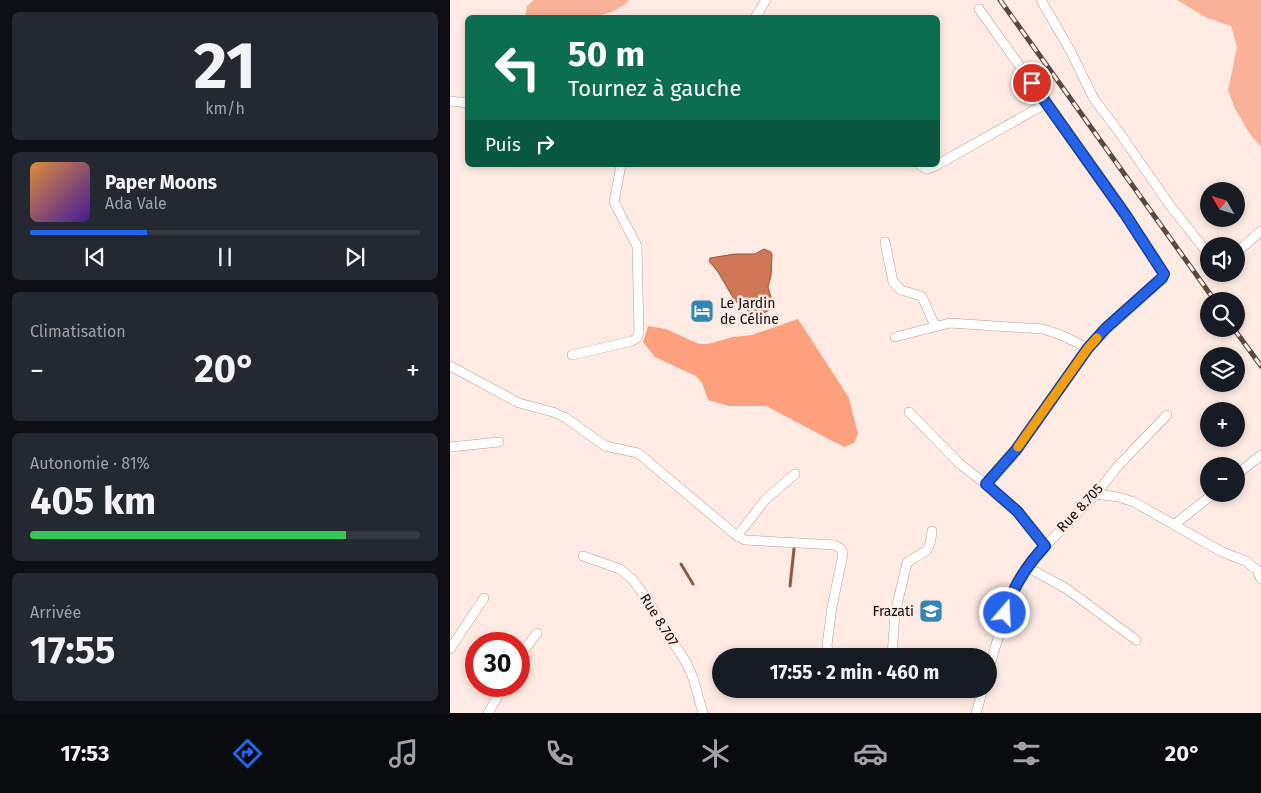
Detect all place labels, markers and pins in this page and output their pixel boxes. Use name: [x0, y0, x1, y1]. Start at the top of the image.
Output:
pin: [1011, 62, 1053, 104]
place label: Le Jardin de Céline: [720, 295, 779, 328]
hotel icon: Le Jardin de Céline: [689, 298, 715, 324]
school or university icon: Frazati: [918, 598, 944, 624]
place label: Frazati: [873, 603, 914, 620]

